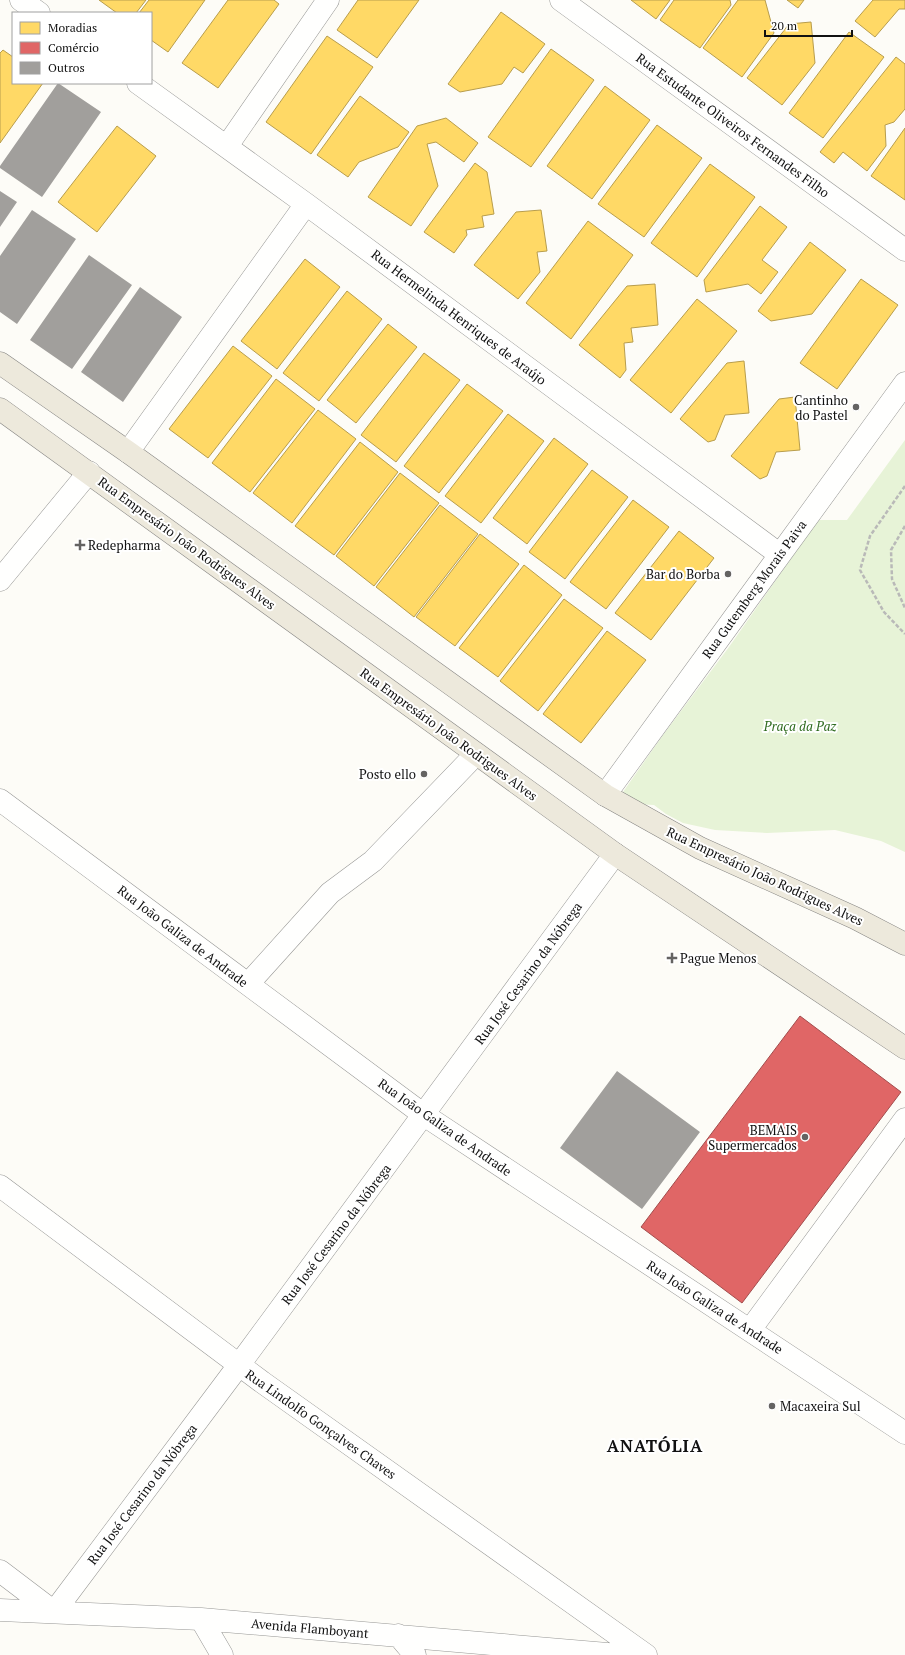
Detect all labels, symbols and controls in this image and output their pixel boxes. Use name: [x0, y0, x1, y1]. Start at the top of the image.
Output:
legend: [12, 12, 152, 84]
scale bar: [765, 12, 852, 38]
text: 20 m: [771, 18, 798, 33]
text: Moradias: [48, 20, 97, 35]
text: Comércio: [48, 40, 99, 55]
street label: Rua Estudante Oliveiros Fernandes Filho: [633, 49, 833, 201]
text: Outros: [48, 60, 85, 75]
street label: Rua Hermelinda Henriques de Araújo: [368, 245, 550, 389]
place label: Cantinho do Pastel: [794, 391, 848, 424]
marker: Cantinho do Pastel: [851, 402, 861, 412]
street label: Rua Empresário João Rodrigues Alves: [95, 472, 279, 614]
street label: Rua Gutemberg Morais Paiva: [698, 516, 811, 662]
place label: Redepharma: [88, 536, 161, 554]
marker: Redepharma: [75, 540, 85, 550]
place label: Bar do Borba: [646, 565, 720, 583]
marker: Bar do Borba: [723, 569, 733, 579]
street label: Rua Empresário João Rodrigues Alves: [357, 663, 541, 805]
park label: Praça da Paz: [763, 717, 837, 735]
place label: Posto ello: [359, 765, 416, 783]
marker: Posto ello: [419, 769, 429, 779]
street label: Rua Empresário João Rodrigues Alves: [664, 822, 866, 930]
street label: Rua João Galiza de Andrade: [114, 881, 252, 991]
street label: Rua José Cesarino da Nóbrega: [470, 898, 586, 1048]
place label: Pague Menos: [680, 949, 757, 967]
marker: Pague Menos: [667, 953, 677, 963]
street label: Rua João Galiza de Andrade: [375, 1074, 515, 1180]
place label: BEMAIS Supermercados: [708, 1121, 797, 1154]
marker: BEMAIS Supermercados: [800, 1132, 810, 1142]
street label: Rua José Cesarino da Nóbrega: [277, 1160, 395, 1308]
street label: Rua João Galiza de Andrade: [643, 1256, 787, 1358]
street label: Rua Lindolfo Gonçalves Chaves: [242, 1365, 400, 1483]
place label: Macaxeira Sul: [780, 1397, 861, 1415]
marker: Macaxeira Sul: [767, 1401, 777, 1411]
street label: Rua José Cesarino da Nóbrega: [83, 1420, 201, 1568]
district label: ANATÓLIA: [607, 1434, 703, 1457]
street label: Avenida Flamboyant: [250, 1614, 370, 1642]

